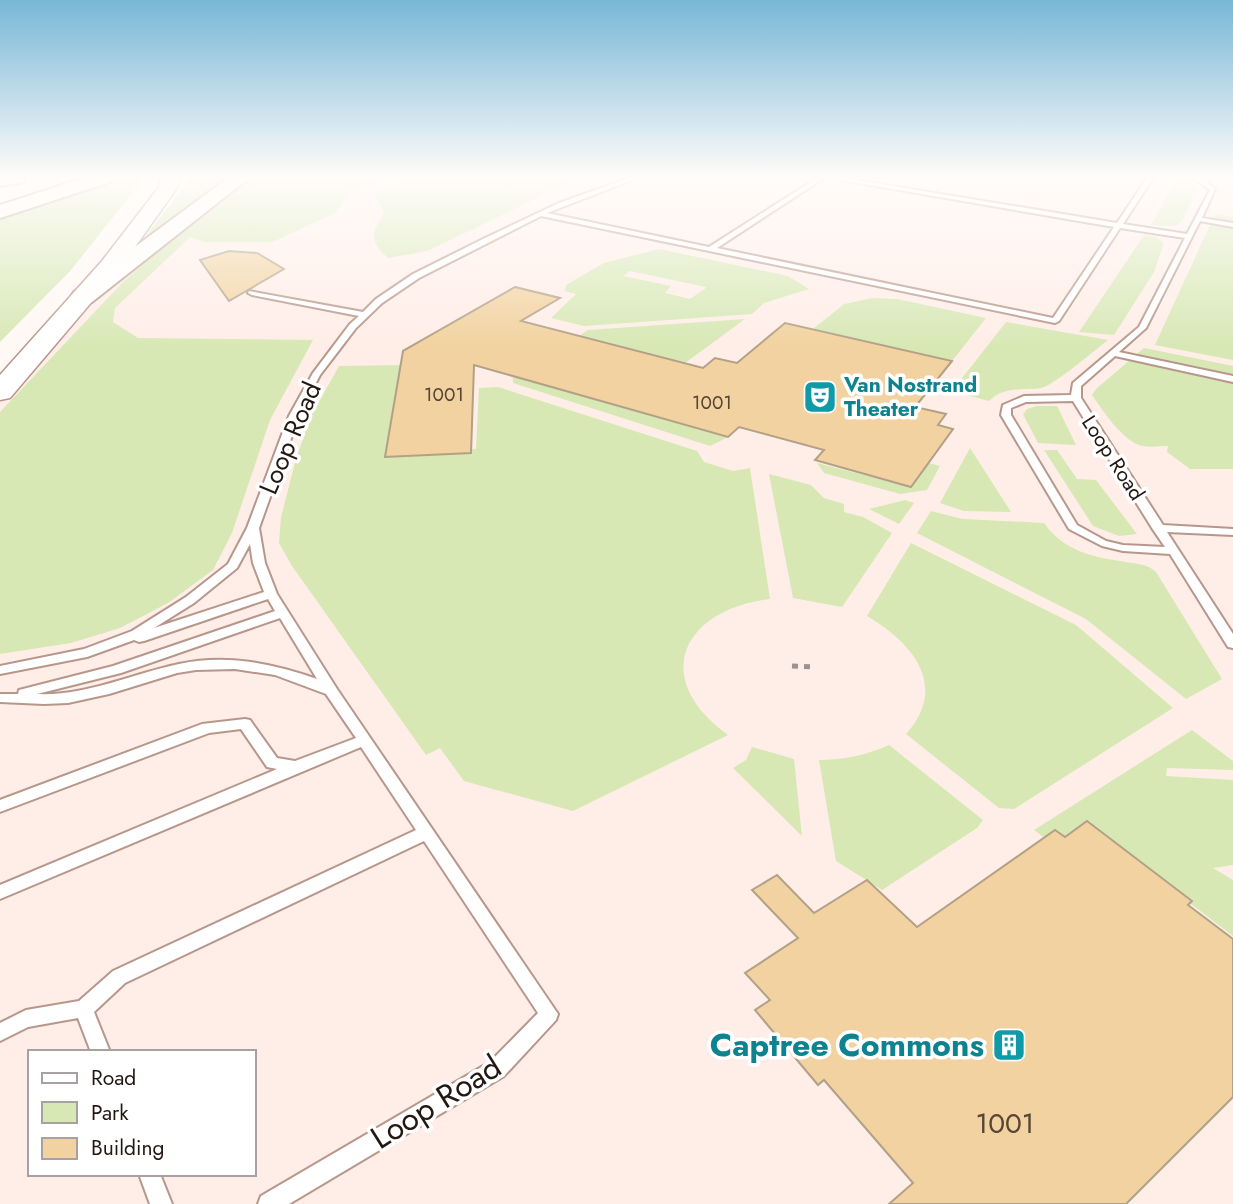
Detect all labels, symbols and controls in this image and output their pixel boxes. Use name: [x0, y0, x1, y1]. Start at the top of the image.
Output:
place label: Van Nostrand Theater: [843, 370, 977, 424]
street label: Loop Road: [249, 376, 331, 500]
theatre icon: Van Nostrand Theater: [801, 378, 839, 416]
house number: 1001: [424, 381, 464, 408]
house number: 1001: [692, 389, 732, 416]
street label: Loop Road: [1074, 410, 1152, 506]
place label: Captree Commons: [710, 1022, 984, 1068]
building icon: Captree Commons: [990, 1026, 1028, 1064]
street label: Loop Road: [362, 1044, 510, 1160]
legend: [28, 1050, 256, 1176]
text: Road: [91, 1063, 136, 1093]
text: Park: [91, 1098, 129, 1128]
house number: 1001: [976, 1103, 1034, 1144]
text: Building: [91, 1133, 164, 1163]

